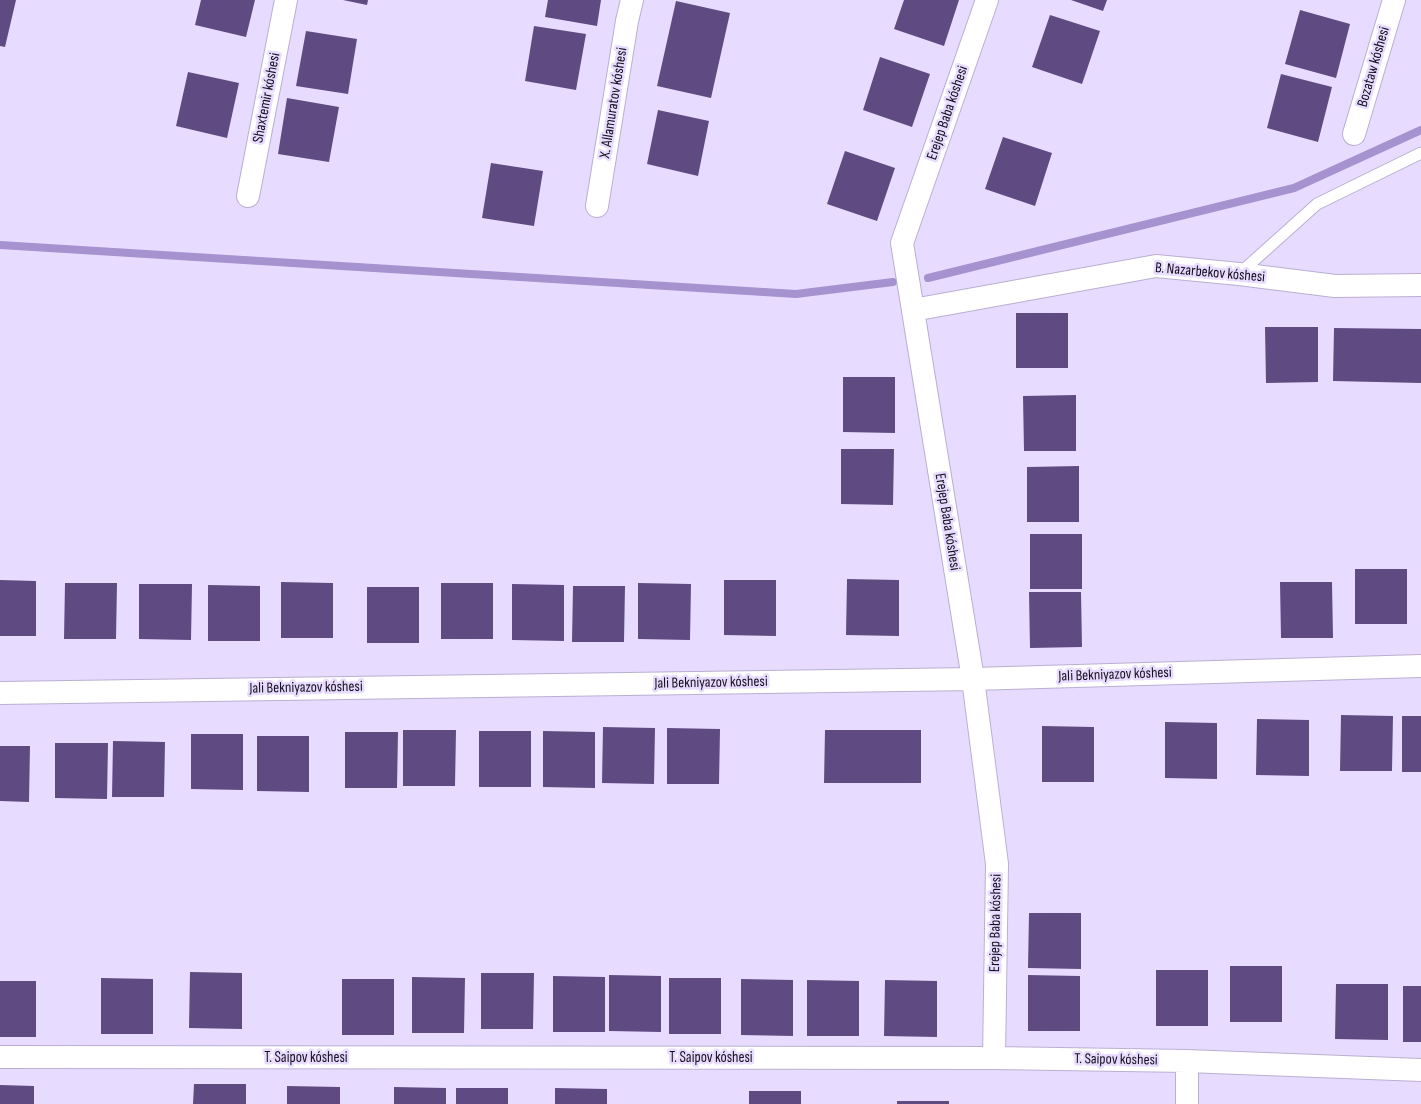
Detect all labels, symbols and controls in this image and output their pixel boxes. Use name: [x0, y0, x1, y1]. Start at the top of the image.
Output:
street label: Bozataw kóshesi: [1354, 25, 1394, 109]
street label: X. Allamuratov kóshesi: [596, 46, 632, 160]
street label: Shaxtemir kóshesi: [249, 51, 285, 145]
street label: Erejep Baba kóshesi: [924, 64, 972, 162]
street label: B. Nazarbekov kóshesi: [1154, 259, 1266, 287]
street label: Erejep Baba kóshesi: [930, 472, 964, 572]
street label: Jali Bekniyazov kóshesi: [1058, 664, 1172, 686]
street label: Jali Bekniyazov kóshesi: [654, 673, 768, 693]
street label: Jali Bekniyazov kóshesi: [249, 678, 363, 698]
street label: Erejep Baba kóshesi: [986, 874, 1006, 972]
street label: T. Saipov kóshesi: [264, 1049, 348, 1067]
street label: T. Saipov kóshesi: [669, 1049, 753, 1067]
street label: T. Saipov kóshesi: [1074, 1050, 1158, 1070]

